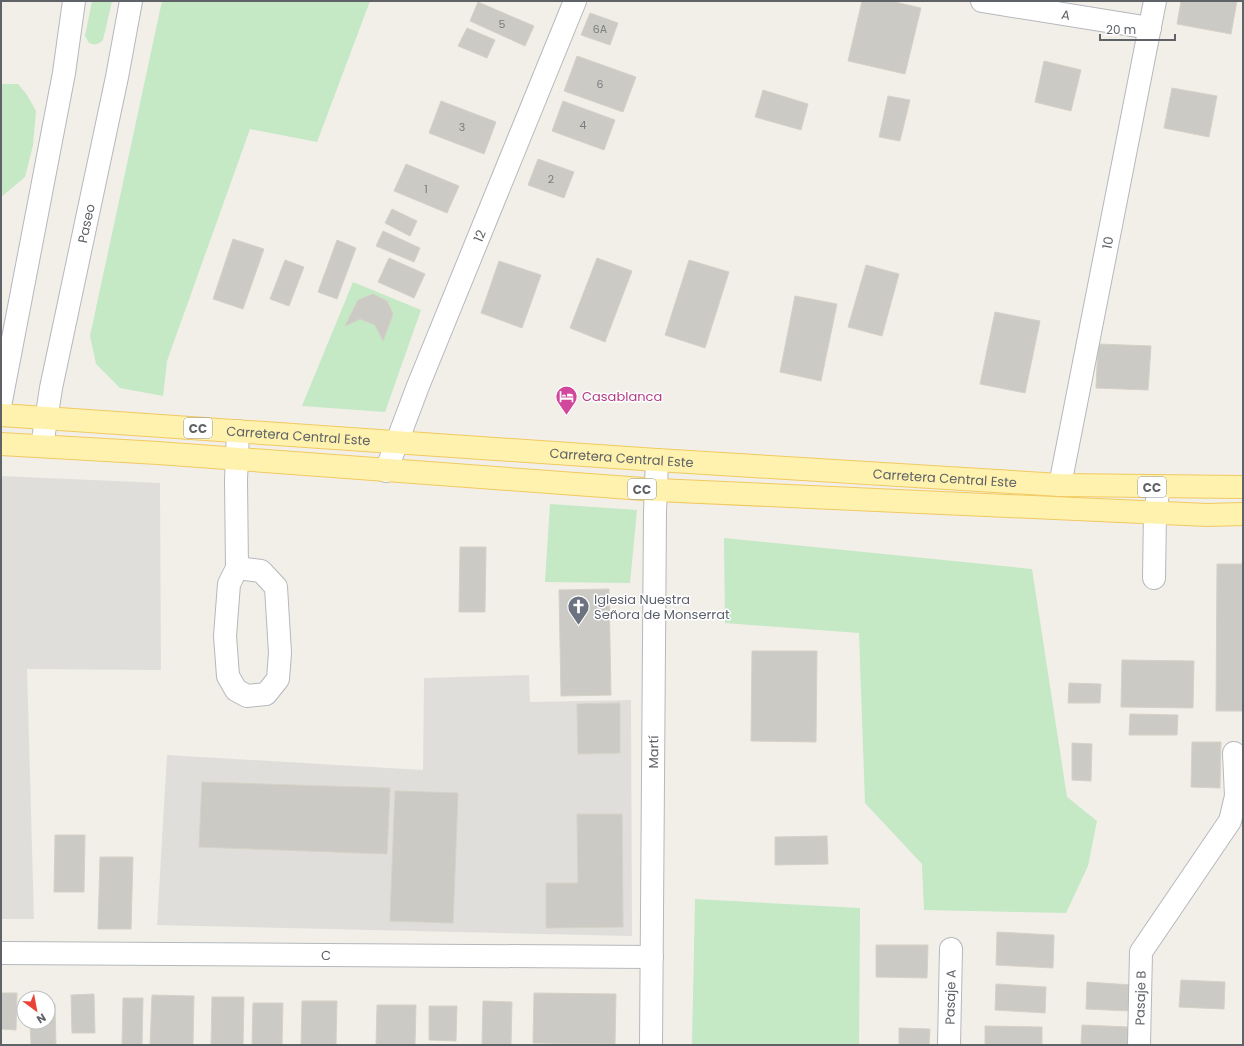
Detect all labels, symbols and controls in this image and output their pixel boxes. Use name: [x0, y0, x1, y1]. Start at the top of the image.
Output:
street label: A: [1060, 4, 1072, 25]
house number: 5: [499, 16, 506, 32]
scale bar: [1100, 16, 1175, 42]
house number: 6A: [593, 21, 608, 37]
text: 20 m: [1106, 21, 1136, 38]
house number: 6: [597, 76, 604, 92]
house number: 4: [580, 117, 587, 133]
house number: 3: [459, 119, 465, 135]
house number: 2: [548, 171, 554, 187]
house number: 1: [424, 181, 428, 197]
street label: Paseo: [73, 202, 99, 245]
street label: 12: [468, 227, 490, 245]
street label: 10: [1097, 235, 1118, 251]
hotel icon: Casablanca: [554, 383, 580, 416]
place label: Casablanca: [582, 387, 662, 406]
road number: CC: [184, 418, 212, 438]
street label: Carretera Central Este: [226, 421, 371, 450]
street label: Carretera Central Este: [549, 443, 694, 472]
street label: Carretera Central Este: [872, 464, 1018, 492]
road number: CC: [1138, 477, 1166, 497]
road number: CC: [628, 479, 656, 499]
place label: Iglesia Nuestra Señora de Monserrat: [594, 590, 730, 624]
church icon: Iglesia Nuestra Señora de Monserrat: [565, 593, 591, 626]
street label: Martí: [644, 736, 663, 768]
street label: C: [321, 945, 331, 965]
street label: Pasaje A: [940, 969, 960, 1025]
street label: Pasaje B: [1130, 970, 1150, 1026]
north arrow: [16, 990, 56, 1030]
text: N: [34, 1010, 49, 1027]

